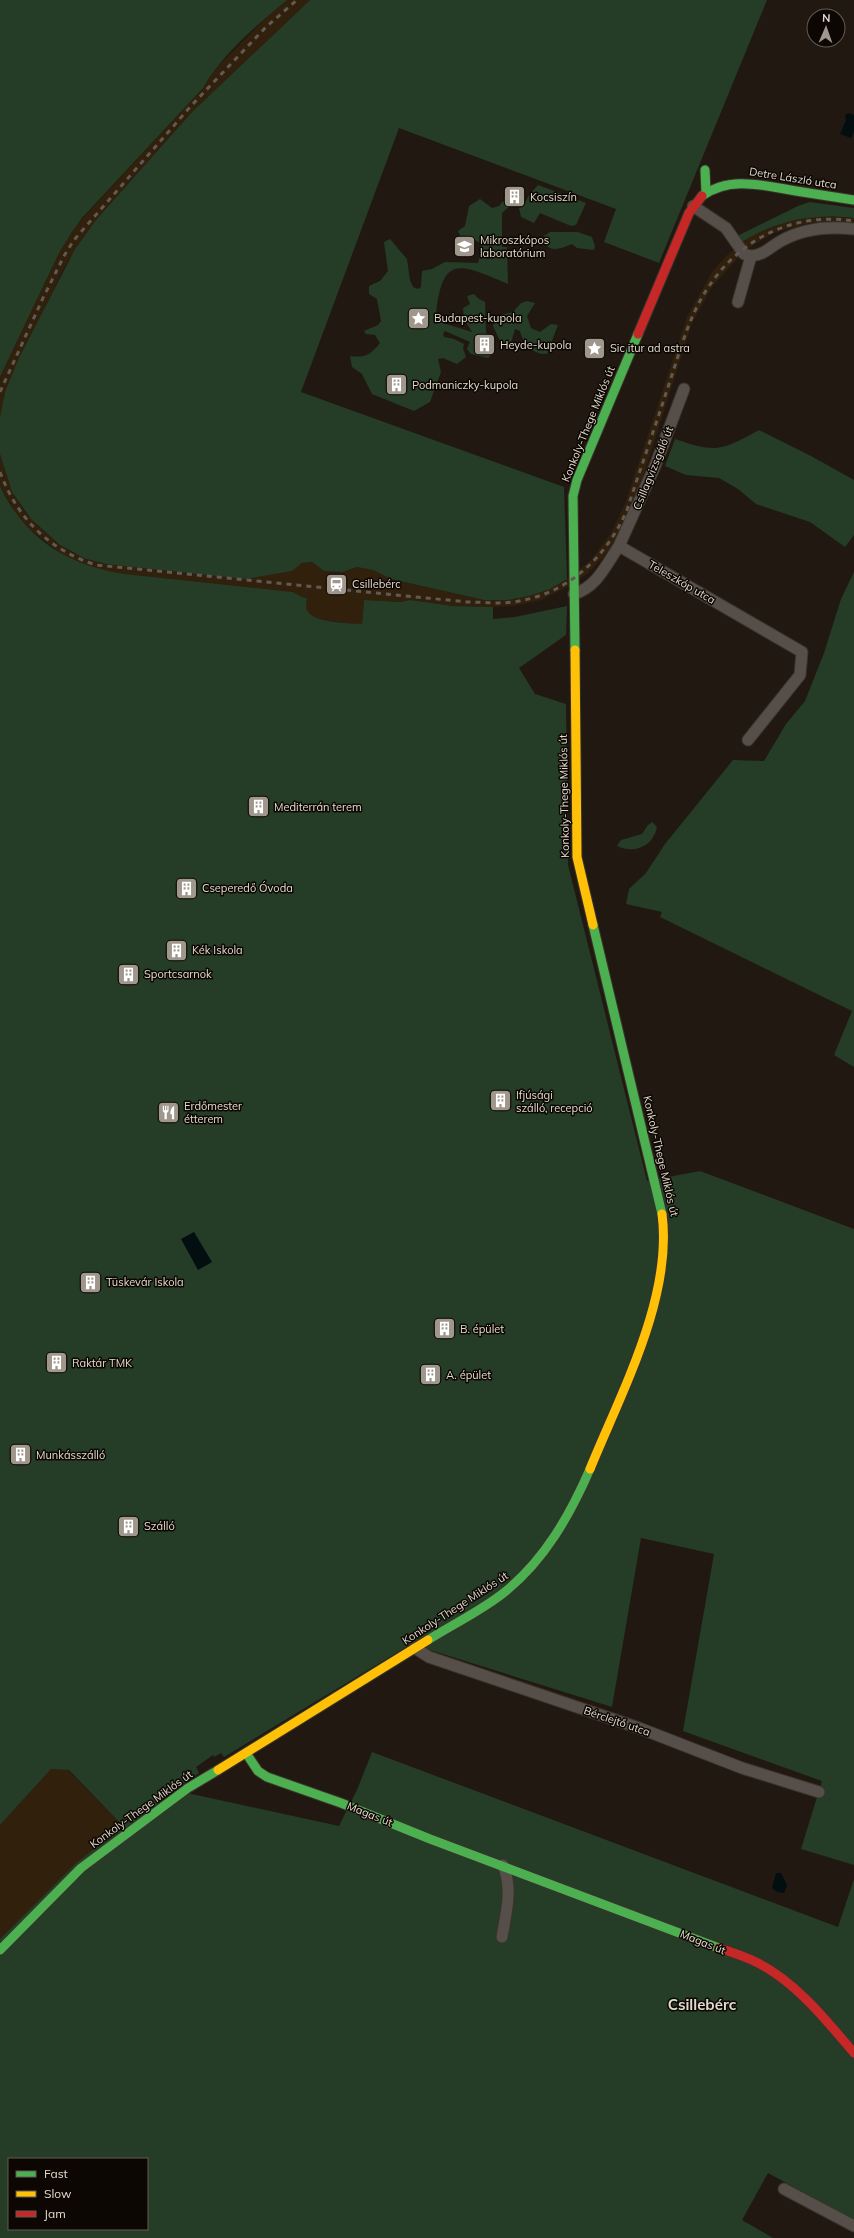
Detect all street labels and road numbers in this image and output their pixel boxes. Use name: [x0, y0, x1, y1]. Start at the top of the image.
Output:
street label: Detre László utca: [748, 164, 838, 192]
street label: Konkoly-Thege Miklós út: [558, 364, 618, 484]
street label: Csillagvizsgáló út: [630, 424, 676, 512]
street label: Teleszkóp utca: [646, 557, 718, 607]
street label: Konkoly-Thege Miklós út: [556, 734, 572, 858]
street label: Konkoly-Thege Miklós út: [640, 1094, 682, 1218]
street label: Konkoly-Thege Miklós út: [399, 1568, 511, 1648]
street label: Bérclejtő utca: [582, 1703, 652, 1739]
street label: Konkoly-Thege Miklós út: [87, 1767, 195, 1851]
street label: Magas út: [345, 1799, 395, 1829]
street label: Magas út: [678, 1927, 728, 1957]

